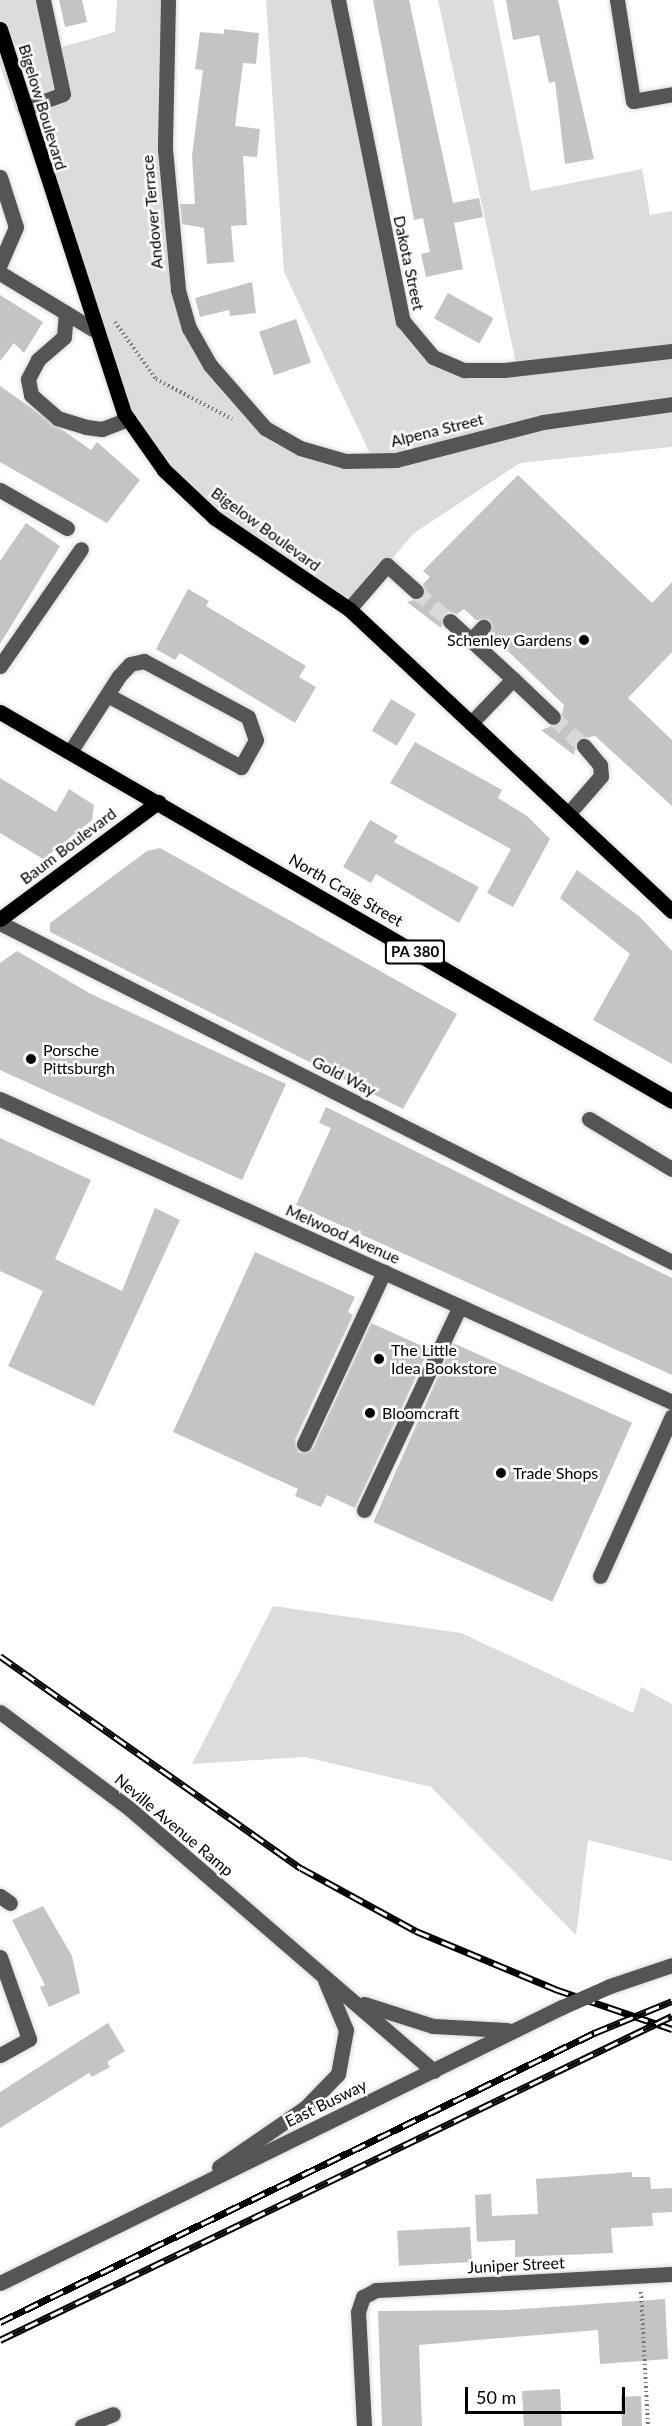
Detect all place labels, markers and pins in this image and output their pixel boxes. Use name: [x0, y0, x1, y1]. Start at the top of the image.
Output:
place label: Schenley Gardens: [447, 630, 572, 650]
marker: Schenley Gardens: [577, 633, 591, 647]
place label: Porsche Pittsburgh: [43, 1040, 115, 1078]
marker: Porsche Pittsburgh: [24, 1052, 38, 1066]
place label: The Little Idea Bookstore: [391, 1340, 497, 1378]
marker: The Little Idea Bookstore: [372, 1352, 386, 1366]
place label: Bloomcraft: [382, 1403, 459, 1423]
marker: Bloomcraft: [363, 1406, 377, 1420]
place label: Trade Shops: [513, 1463, 598, 1483]
marker: Trade Shops: [494, 1466, 508, 1480]

